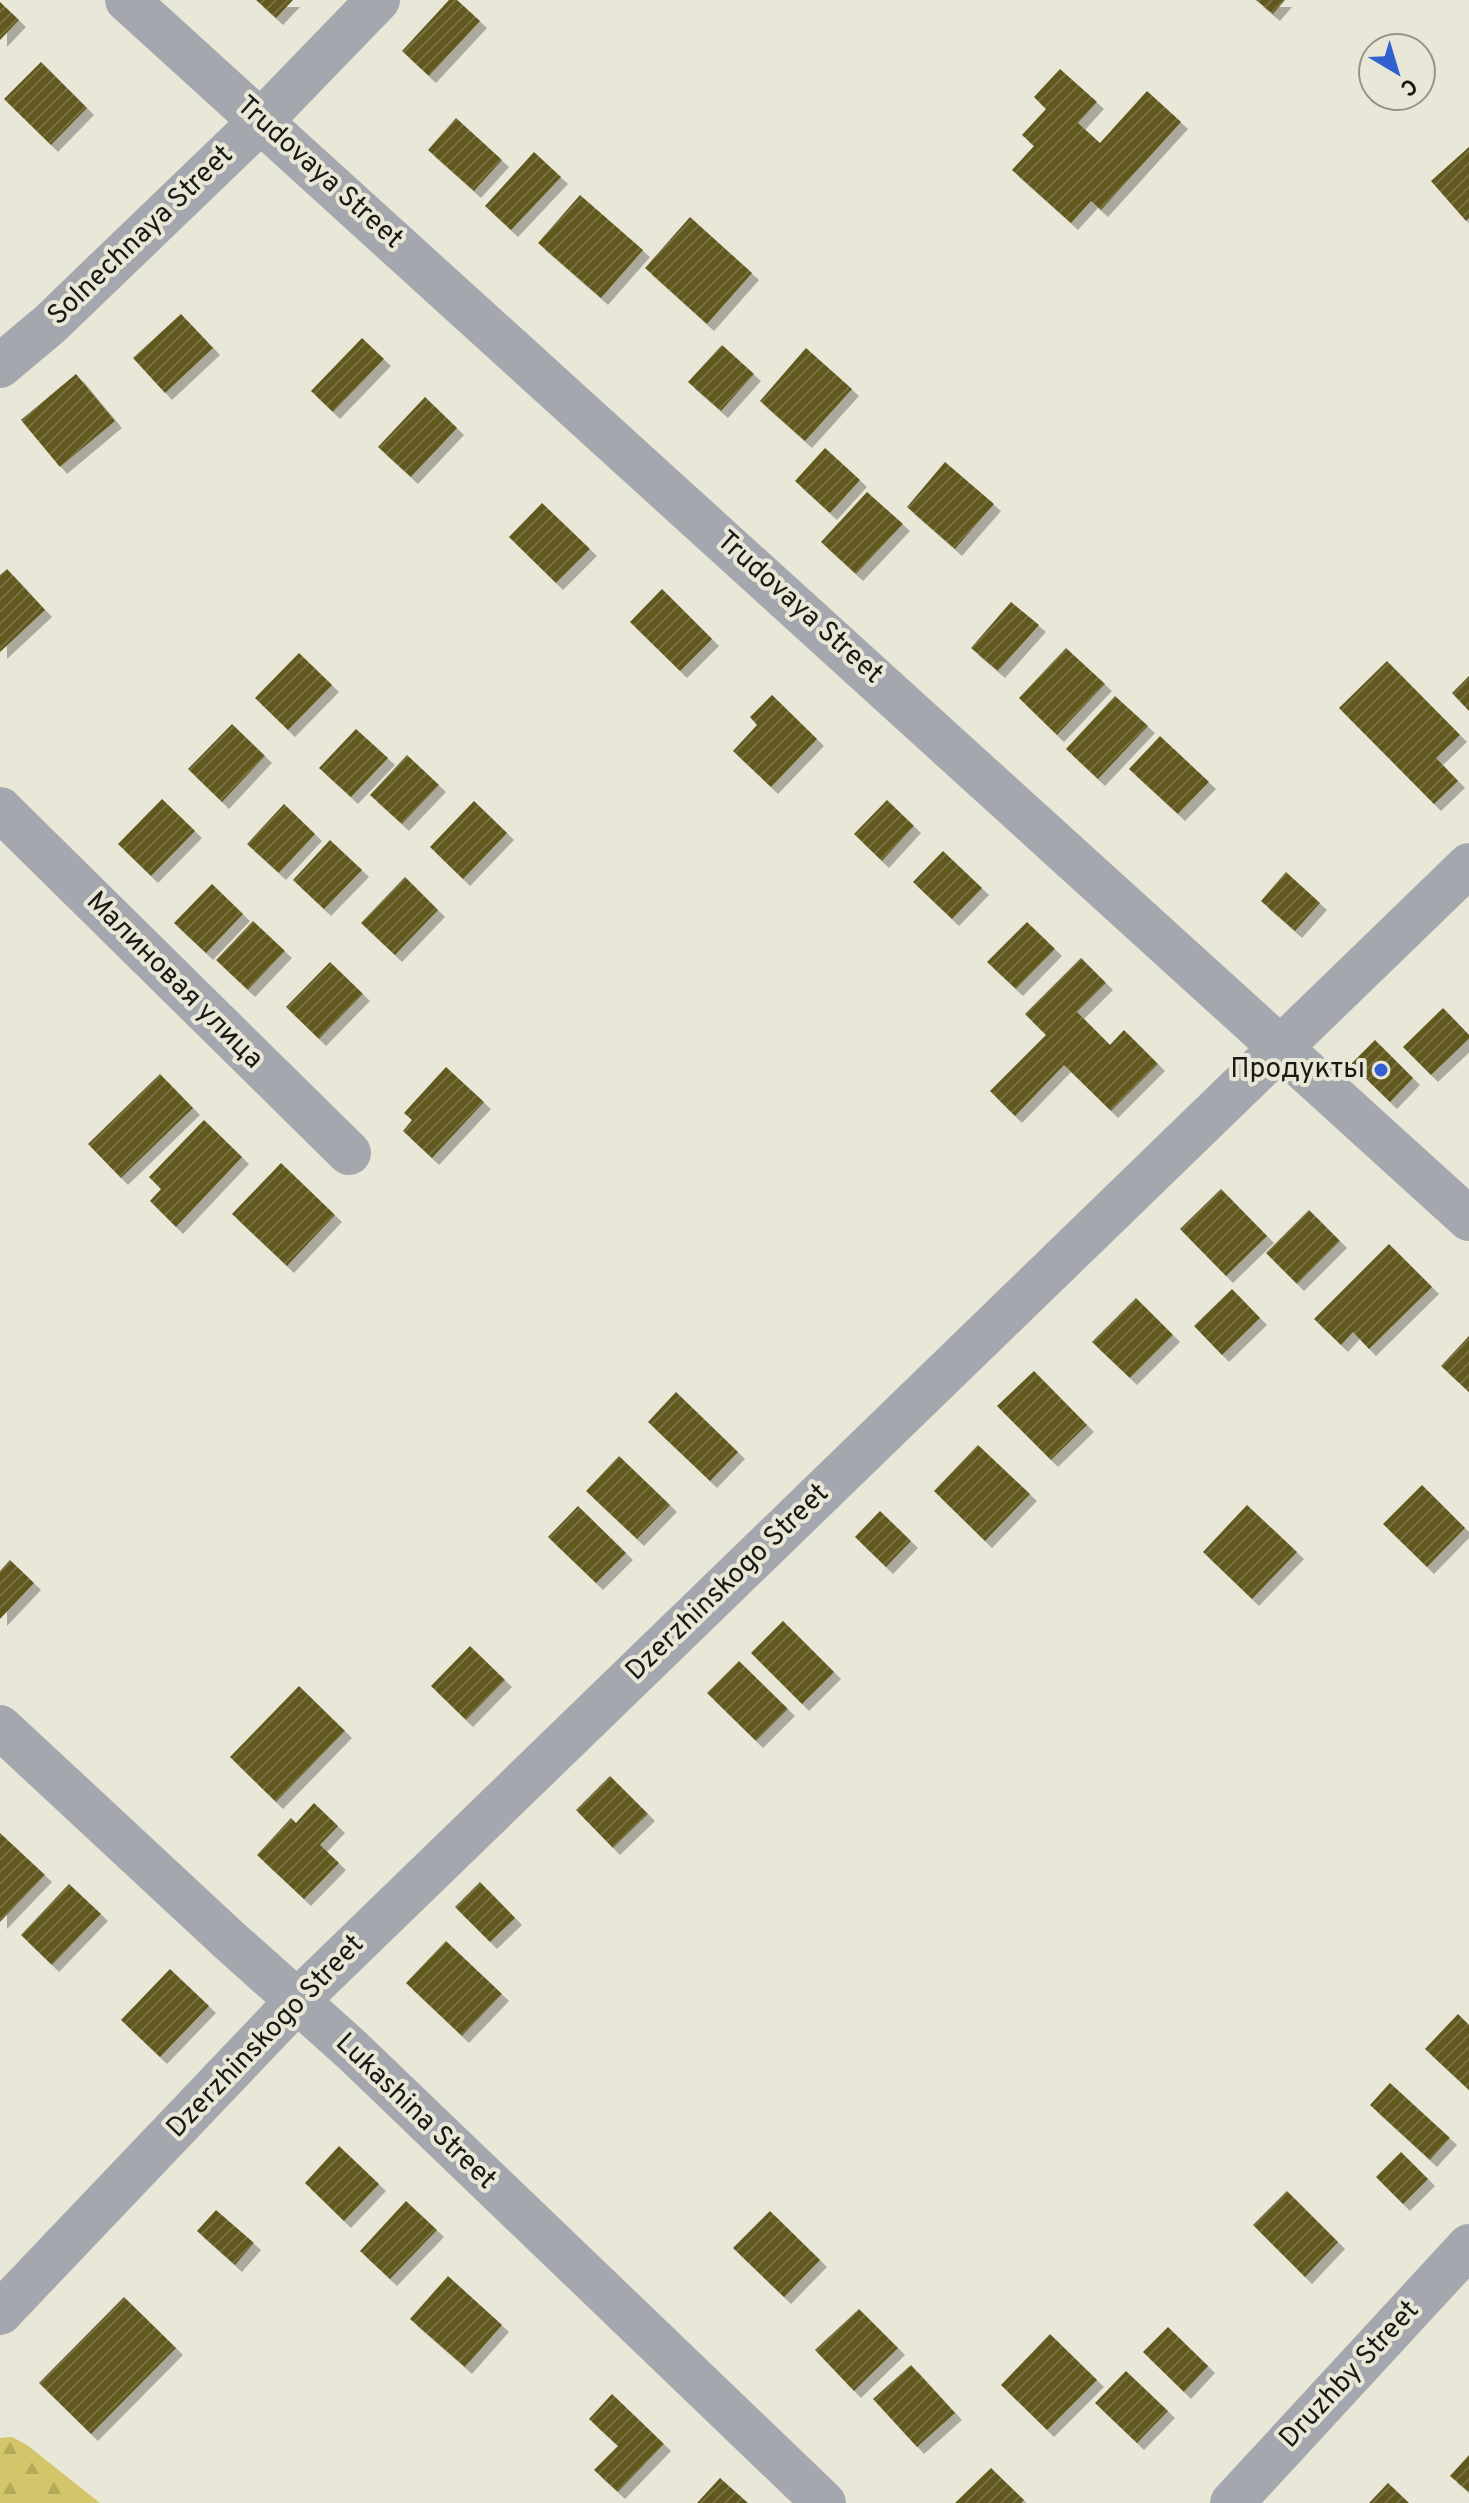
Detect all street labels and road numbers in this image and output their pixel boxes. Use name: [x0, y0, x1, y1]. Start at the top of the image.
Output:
street label: Trudovaya Street: [228, 89, 410, 257]
street label: Solnechnaya Street: [41, 138, 241, 334]
street label: Trudovaya Street: [708, 524, 890, 692]
street label: Малиновая улица: [78, 885, 270, 1077]
street label: Dzerzhinskogo Street: [619, 1477, 837, 1689]
street label: Dzerzhinskogo Street: [160, 1928, 372, 2146]
street label: Lukashina Street: [327, 2026, 503, 2198]
street label: Druzhby Street: [1272, 2293, 1428, 2457]

